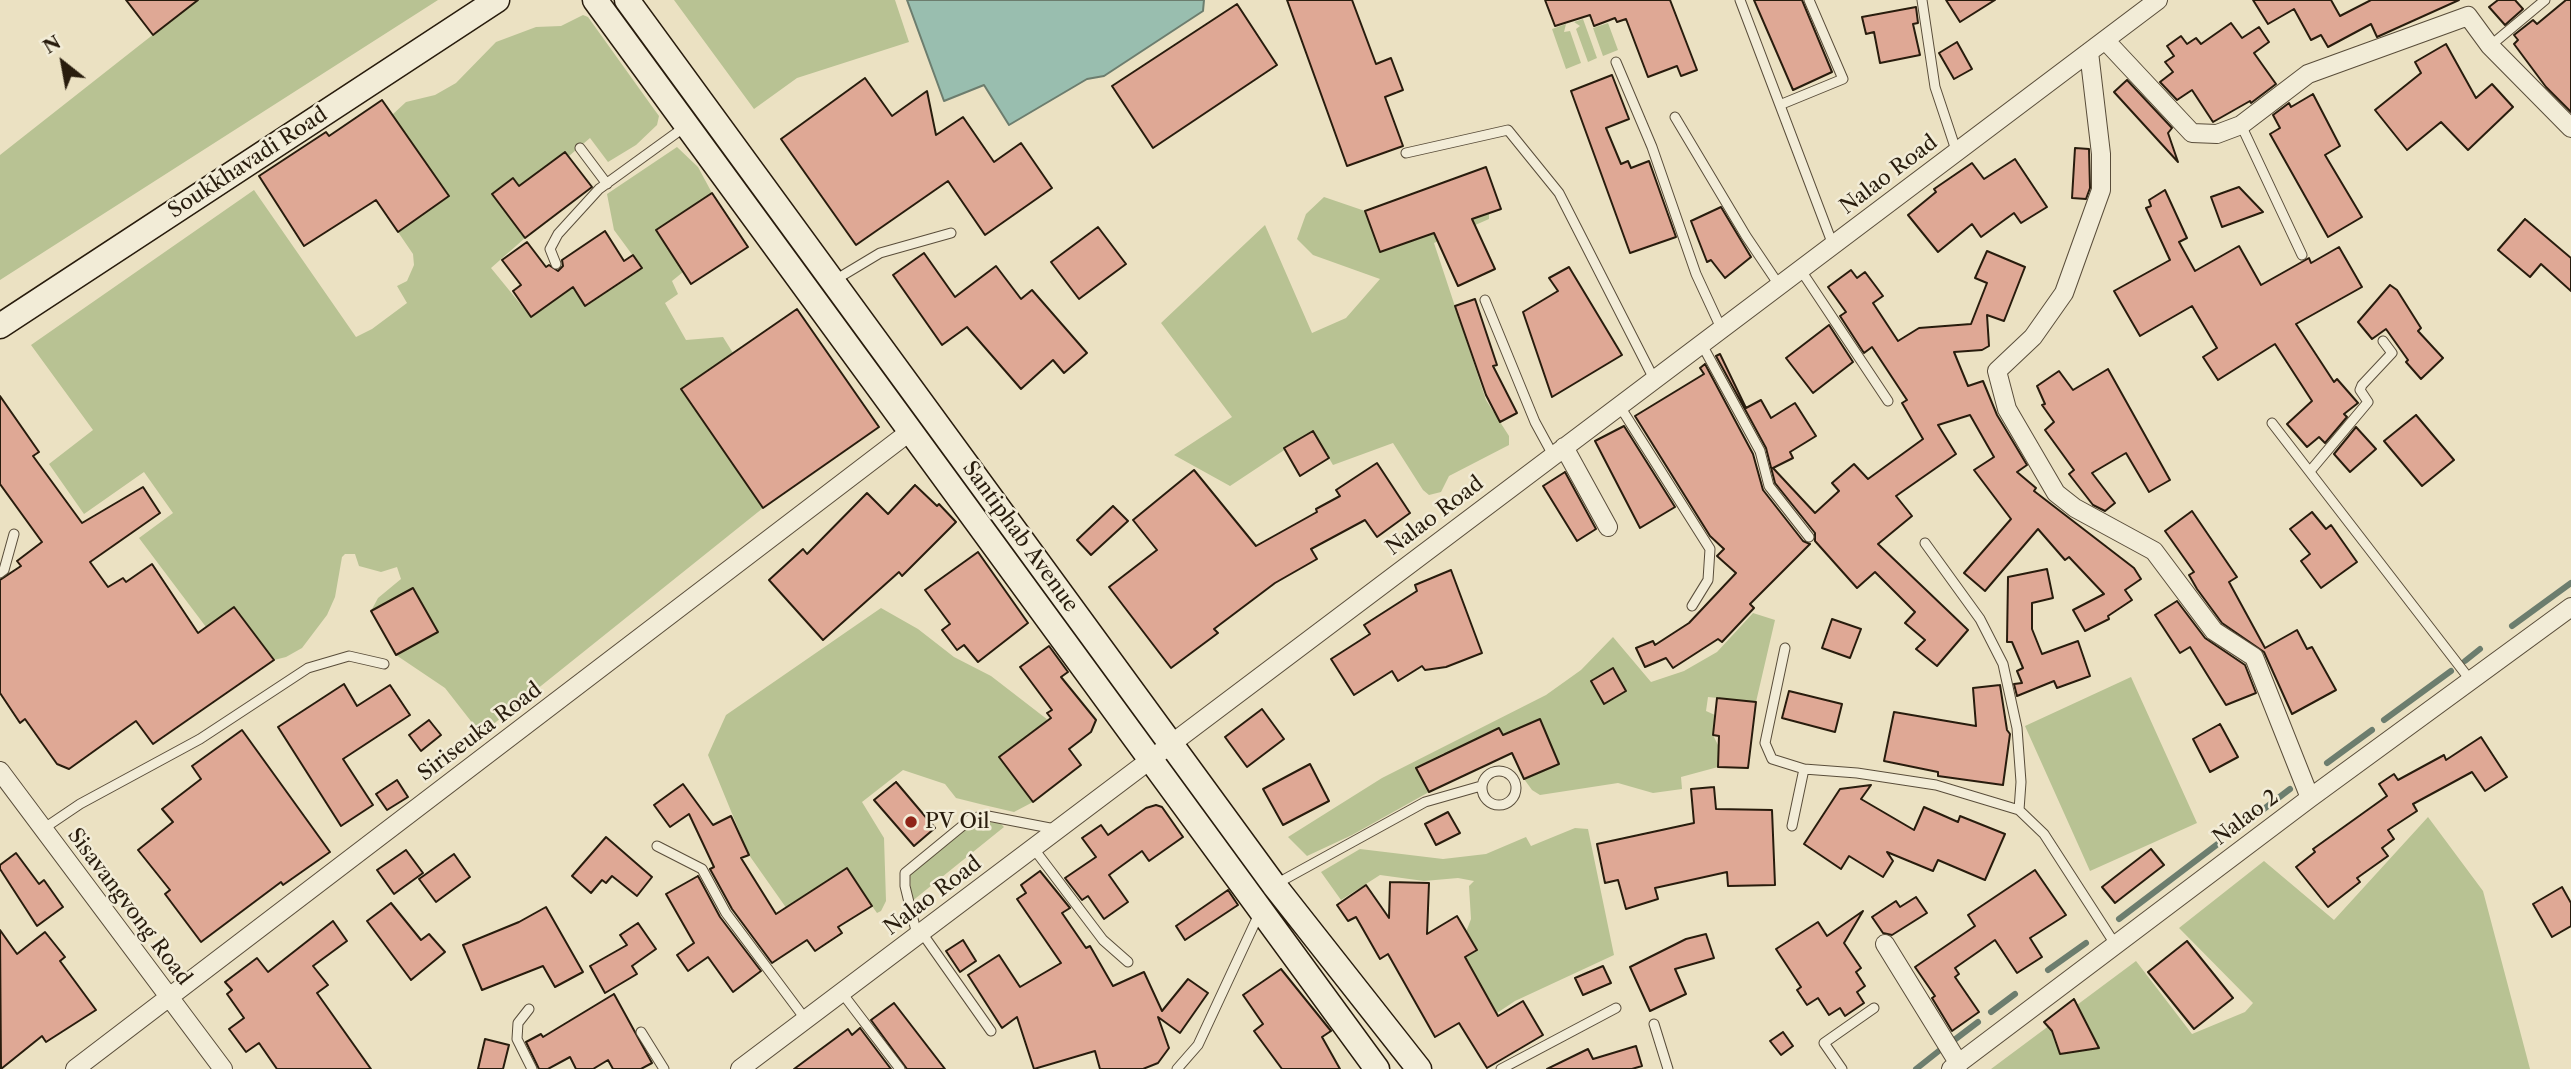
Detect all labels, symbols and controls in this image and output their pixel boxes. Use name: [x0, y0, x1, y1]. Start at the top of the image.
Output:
north arrow: [28, 28, 98, 98]
text: N: [39, 30, 65, 59]
street label: Soukkhavadi Road: [164, 102, 332, 224]
street label: Nalao Road: [1835, 130, 1943, 220]
street label: Santiphab Avenue: [957, 457, 1083, 617]
street label: Nalao Road: [1381, 471, 1489, 561]
street label: Siriseuka Road: [413, 677, 547, 787]
street label: Nalao 2: [2208, 785, 2284, 851]
place label: PV Oil: [925, 809, 990, 835]
marker: PV Oil: [903, 814, 919, 830]
street label: Sisavangvong Road: [62, 823, 196, 991]
street label: Nalao Road: [879, 851, 987, 941]

